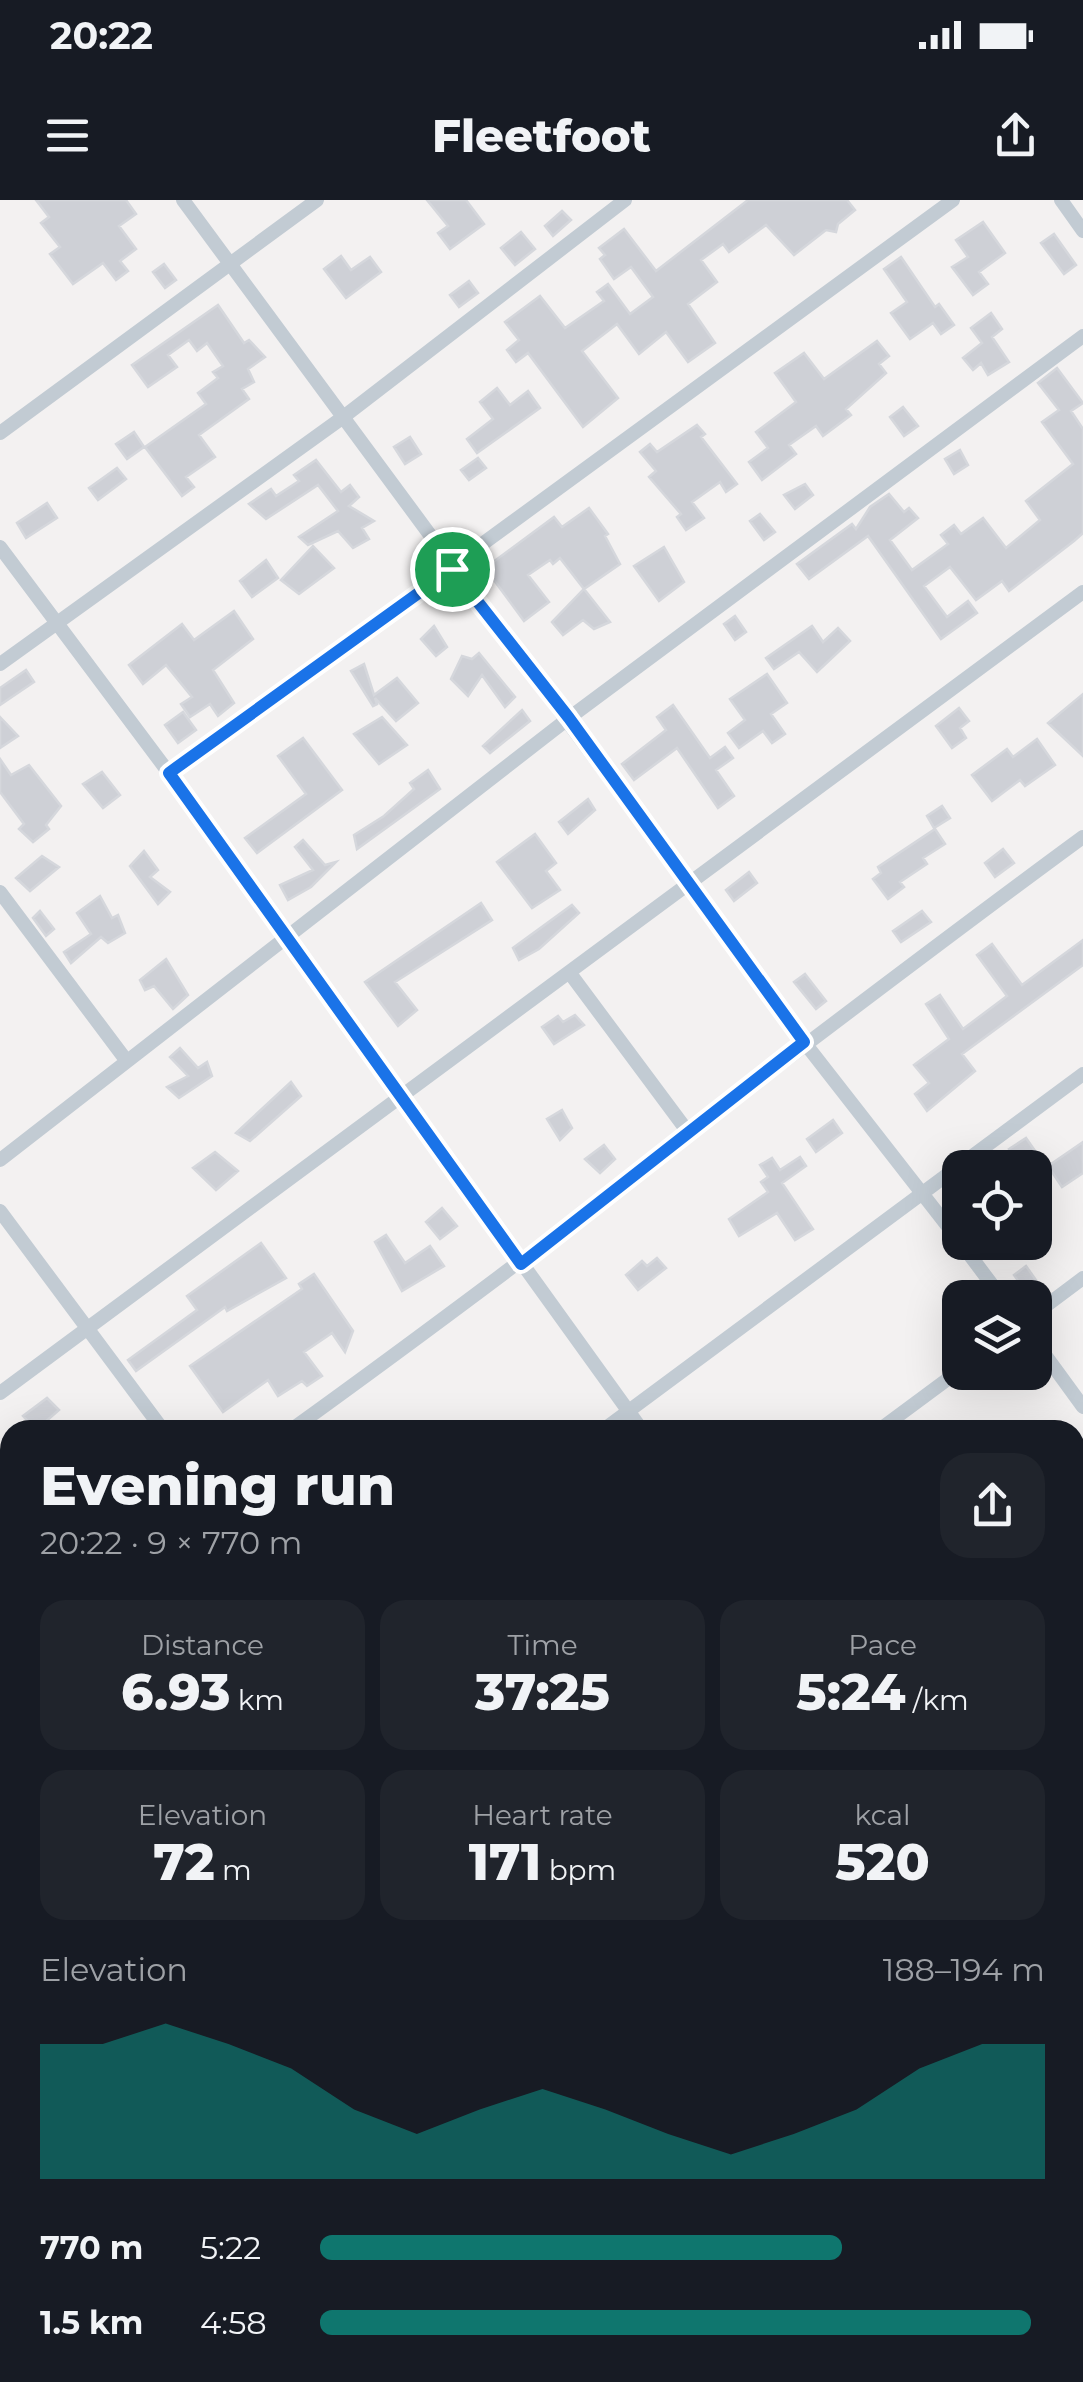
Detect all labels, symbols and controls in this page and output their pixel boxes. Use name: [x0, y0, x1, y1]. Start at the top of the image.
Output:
text: 20:22: [50, 12, 153, 59]
icon: menu: [40, 108, 95, 163]
text: Fleetfoot: [432, 108, 651, 163]
icon: share: [988, 108, 1043, 163]
pin: [410, 527, 495, 612]
icon: arrive: [425, 542, 480, 597]
map controls: [942, 1150, 1052, 1390]
button: locate: [942, 1150, 1052, 1260]
button: layers: [942, 1280, 1052, 1390]
text: Evening run: [40, 1452, 395, 1519]
button: share: [940, 1453, 1045, 1558]
text: 20:22 · 9 × 770 m: [40, 1523, 303, 1562]
text: Distance: [141, 1628, 264, 1662]
text: Time: [507, 1628, 578, 1662]
text: Pace: [848, 1628, 917, 1662]
text: 6.93: [121, 1662, 230, 1723]
text: 37:25: [475, 1662, 610, 1723]
text: 5:24: [796, 1662, 906, 1723]
text: km: [230, 1683, 284, 1717]
text: /km: [906, 1683, 969, 1717]
text: Elevation: [138, 1798, 267, 1832]
text: Heart rate: [472, 1798, 613, 1832]
text: kcal: [855, 1798, 910, 1832]
text: 72: [153, 1832, 215, 1893]
text: 171: [469, 1832, 541, 1893]
text: 520: [835, 1832, 930, 1893]
text: m: [215, 1853, 252, 1887]
text: bpm: [541, 1853, 616, 1887]
text: Elevation: [40, 1950, 188, 1989]
text: 188–194 m: [883, 1950, 1045, 1989]
text: 770 m: [40, 2228, 143, 2267]
text: 5:22: [200, 2228, 261, 2267]
text: 1.5 km: [40, 2303, 143, 2342]
text: 4:58: [200, 2303, 267, 2342]

